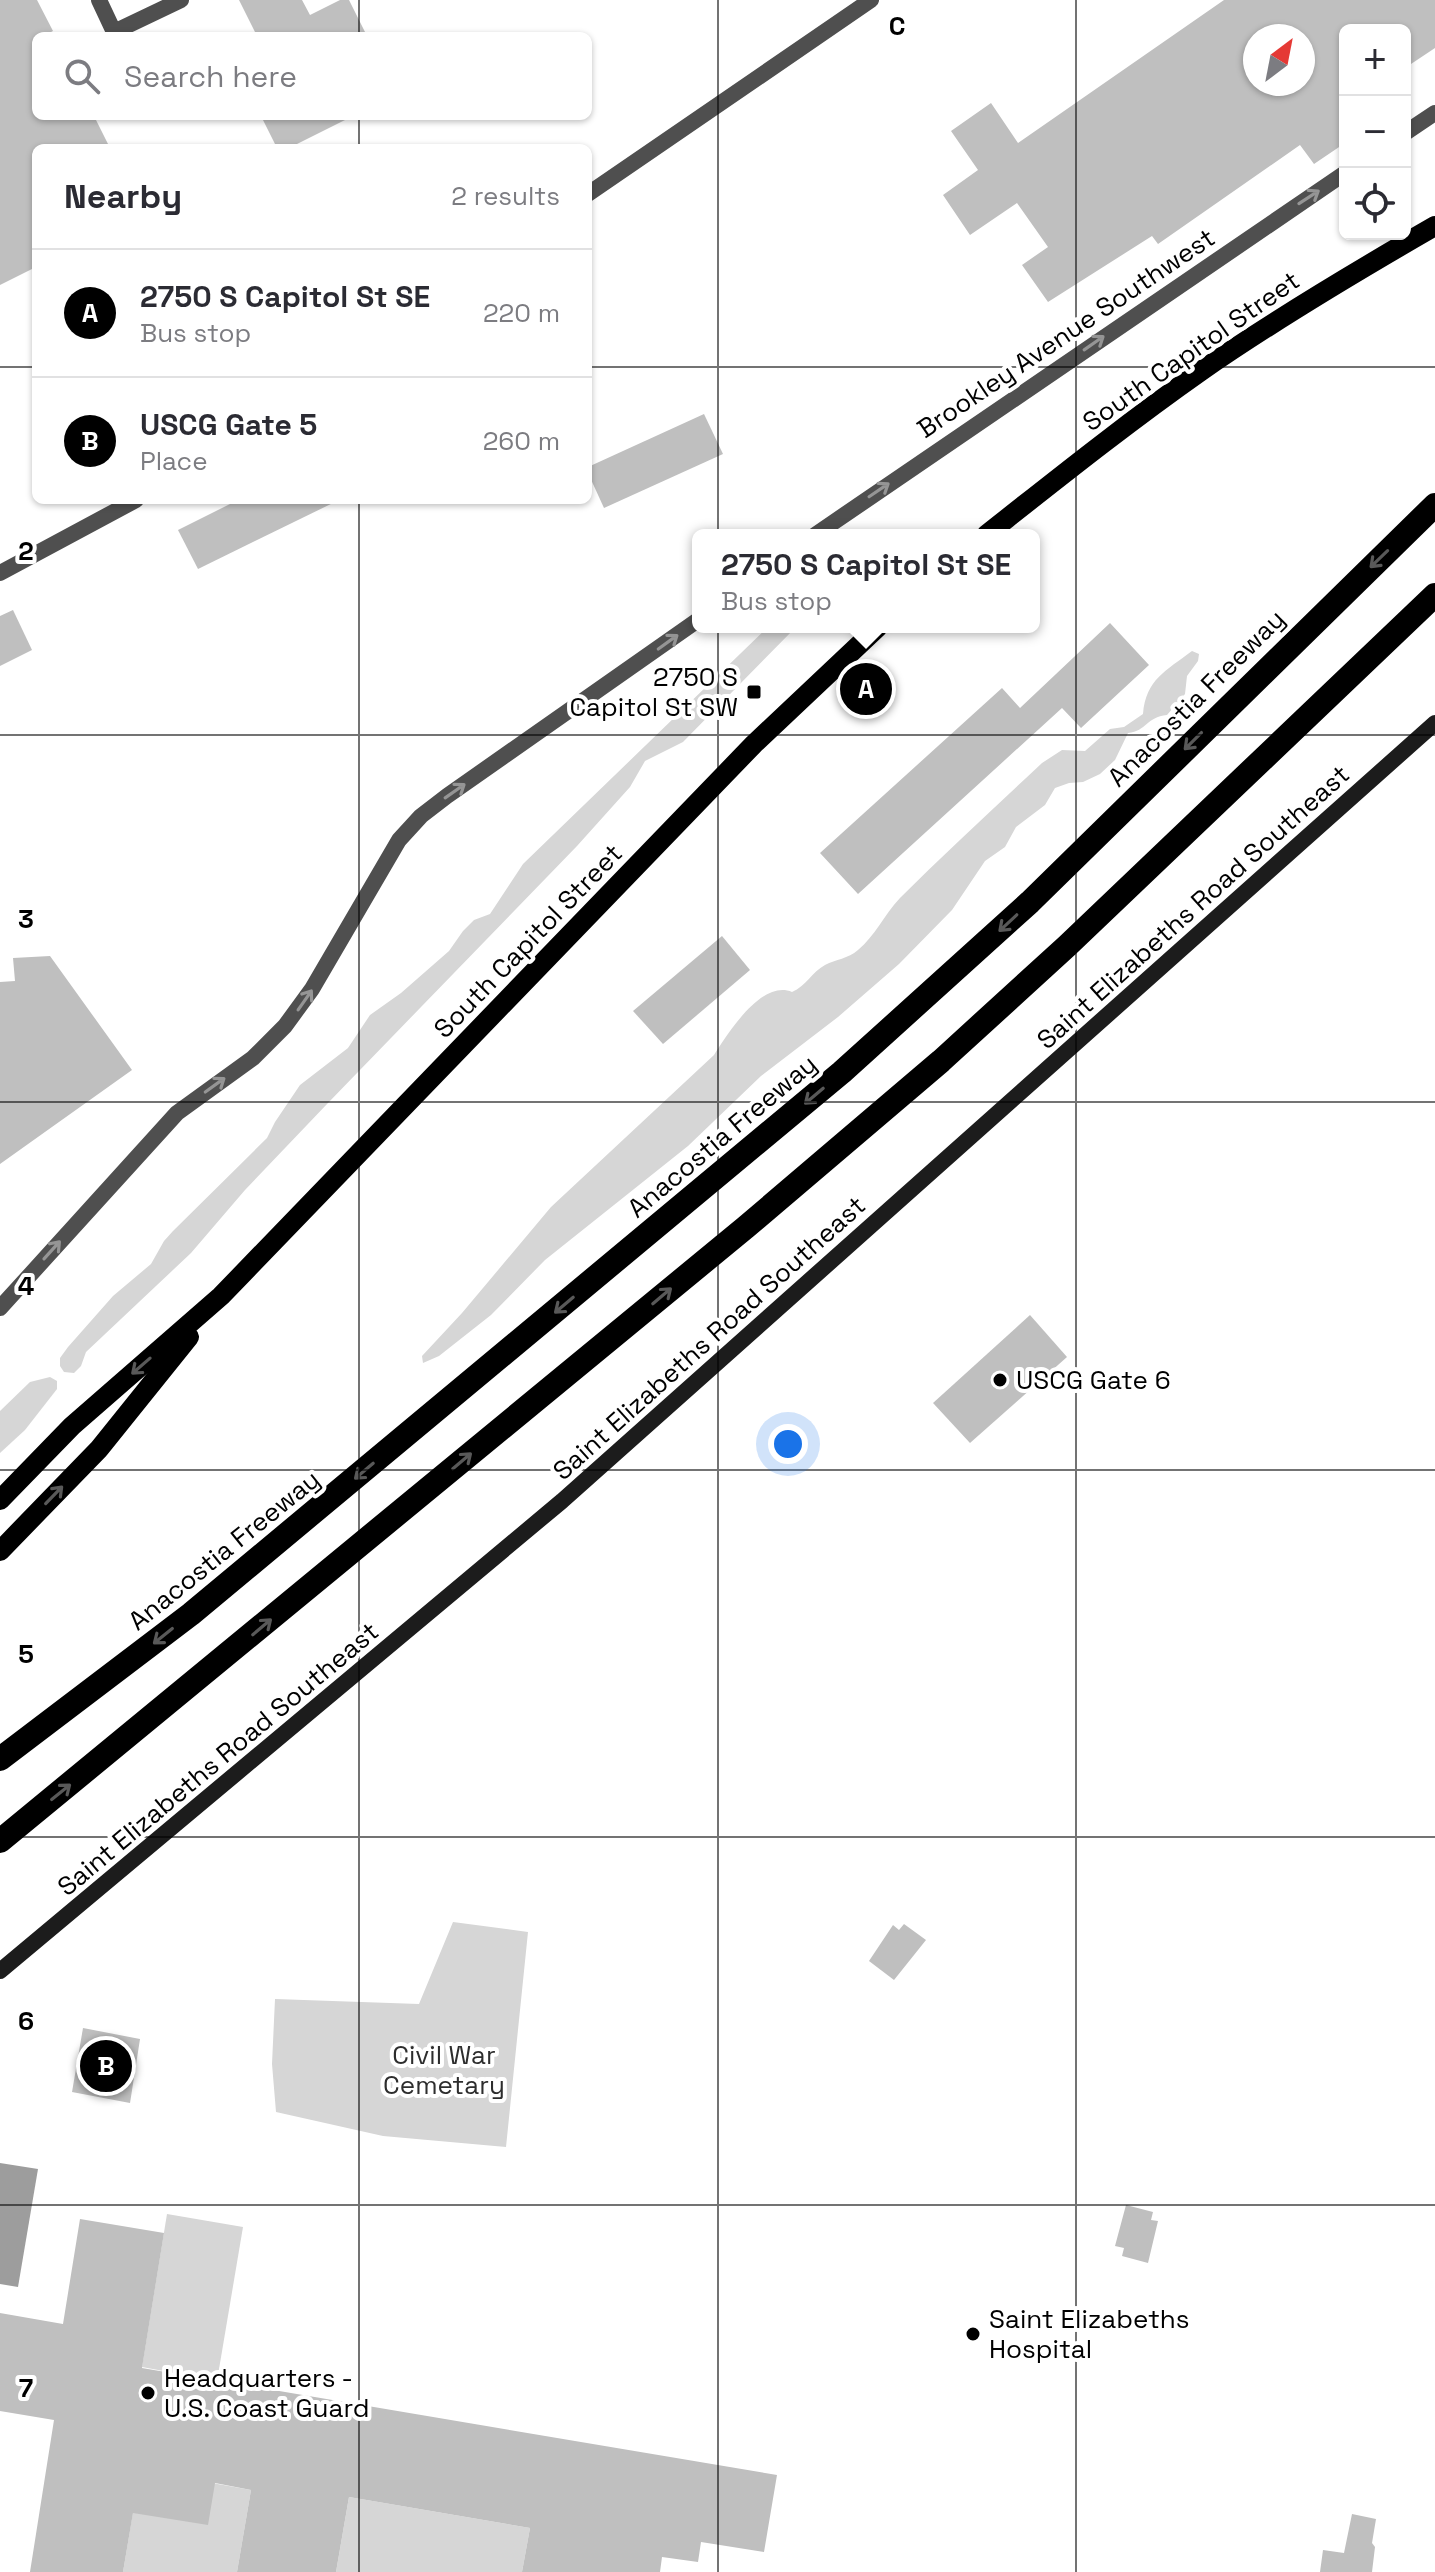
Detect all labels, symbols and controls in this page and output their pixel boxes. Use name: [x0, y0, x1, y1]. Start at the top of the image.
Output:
text: C: [889, 9, 905, 43]
north arrow: [1243, 24, 1315, 96]
map controls: [1339, 24, 1411, 240]
button: +: [1339, 24, 1411, 96]
search box: [32, 32, 592, 120]
icon: search: [60, 54, 104, 98]
text: Search here: [124, 57, 297, 96]
button: −: [1339, 96, 1411, 168]
button: locate: [1339, 168, 1411, 240]
text: Nearby: [64, 175, 182, 218]
text: 2 results: [451, 179, 560, 213]
one-way arrow: [1297, 189, 1319, 205]
street label: Brookley Avenue Southwest: [911, 220, 1221, 446]
street label: South Capitol Street: [1076, 263, 1306, 439]
text: 2750 S Capitol St SE: [140, 277, 430, 316]
text: A: [82, 296, 98, 330]
text: 220 m: [483, 296, 560, 330]
text: Bus stop: [140, 316, 251, 350]
one-way arrow: [1082, 335, 1104, 351]
text: USCG Gate 5: [140, 405, 317, 444]
text: B: [81, 424, 99, 458]
text: 260 m: [483, 424, 560, 458]
text: Place: [140, 444, 208, 478]
one-way arrow: [868, 482, 890, 498]
popup: [692, 529, 1040, 633]
text: 2: [18, 534, 34, 568]
text: 2750 S Capitol St SE: [721, 545, 1011, 584]
one-way arrow: [1369, 549, 1389, 568]
text: Bus stop: [721, 584, 832, 618]
street label: Anacostia Freeway: [1100, 602, 1292, 794]
one-way arrow: [656, 634, 678, 650]
pin: A: [840, 659, 892, 719]
place label: 2750 S Capitol St SW: [569, 660, 738, 724]
marker: 2750 S Capitol St SW: [745, 683, 763, 701]
one-way arrow: [1184, 731, 1203, 750]
street label: Saint Elizabeths Road Southeast: [1030, 757, 1356, 1057]
one-way arrow: [443, 783, 465, 799]
street label: South Capitol Street: [426, 837, 630, 1045]
text: 3: [18, 902, 34, 936]
one-way arrow: [998, 913, 1018, 931]
one-way arrow: [297, 989, 313, 1011]
street label: Anacostia Freeway: [620, 1047, 824, 1225]
one-way arrow: [204, 1077, 225, 1094]
one-way arrow: [804, 1087, 824, 1105]
street label: Saint Elizabeths Road Southeast: [546, 1188, 872, 1488]
one-way arrow: [43, 1241, 61, 1261]
text: 4: [18, 1269, 34, 1303]
one-way arrow: [652, 1287, 672, 1305]
one-way arrow: [554, 1296, 574, 1314]
one-way arrow: [131, 1357, 152, 1375]
place label: USCG Gate 6: [1016, 1363, 1171, 1397]
marker: USCG Gate 6: [991, 1371, 1009, 1389]
your location: [768, 1424, 808, 1464]
one-way arrow: [451, 1453, 472, 1470]
street label: Anacostia Freeway: [121, 1462, 327, 1638]
one-way arrow: [354, 1462, 374, 1480]
one-way arrow: [45, 1485, 64, 1505]
street label: Saint Elizabeths Road Southeast: [50, 1614, 386, 1904]
one-way arrow: [251, 1618, 271, 1636]
one-way arrow: [153, 1627, 174, 1645]
text: 5: [18, 1637, 34, 1671]
one-way arrow: [50, 1783, 70, 1801]
text: 6: [18, 2004, 34, 2038]
pin: B: [80, 2036, 132, 2096]
park label: Civil War Cemetary: [383, 2038, 505, 2102]
place label: Saint Elizabeths Hospital: [989, 2302, 1190, 2366]
marker: Saint Elizabeths Hospital: [964, 2325, 982, 2343]
place label: Headquarters - U.S. Coast Guard: [164, 2361, 370, 2425]
text: 7: [19, 2371, 33, 2405]
marker: Headquarters - U.S. Coast Guard: [139, 2384, 157, 2402]

